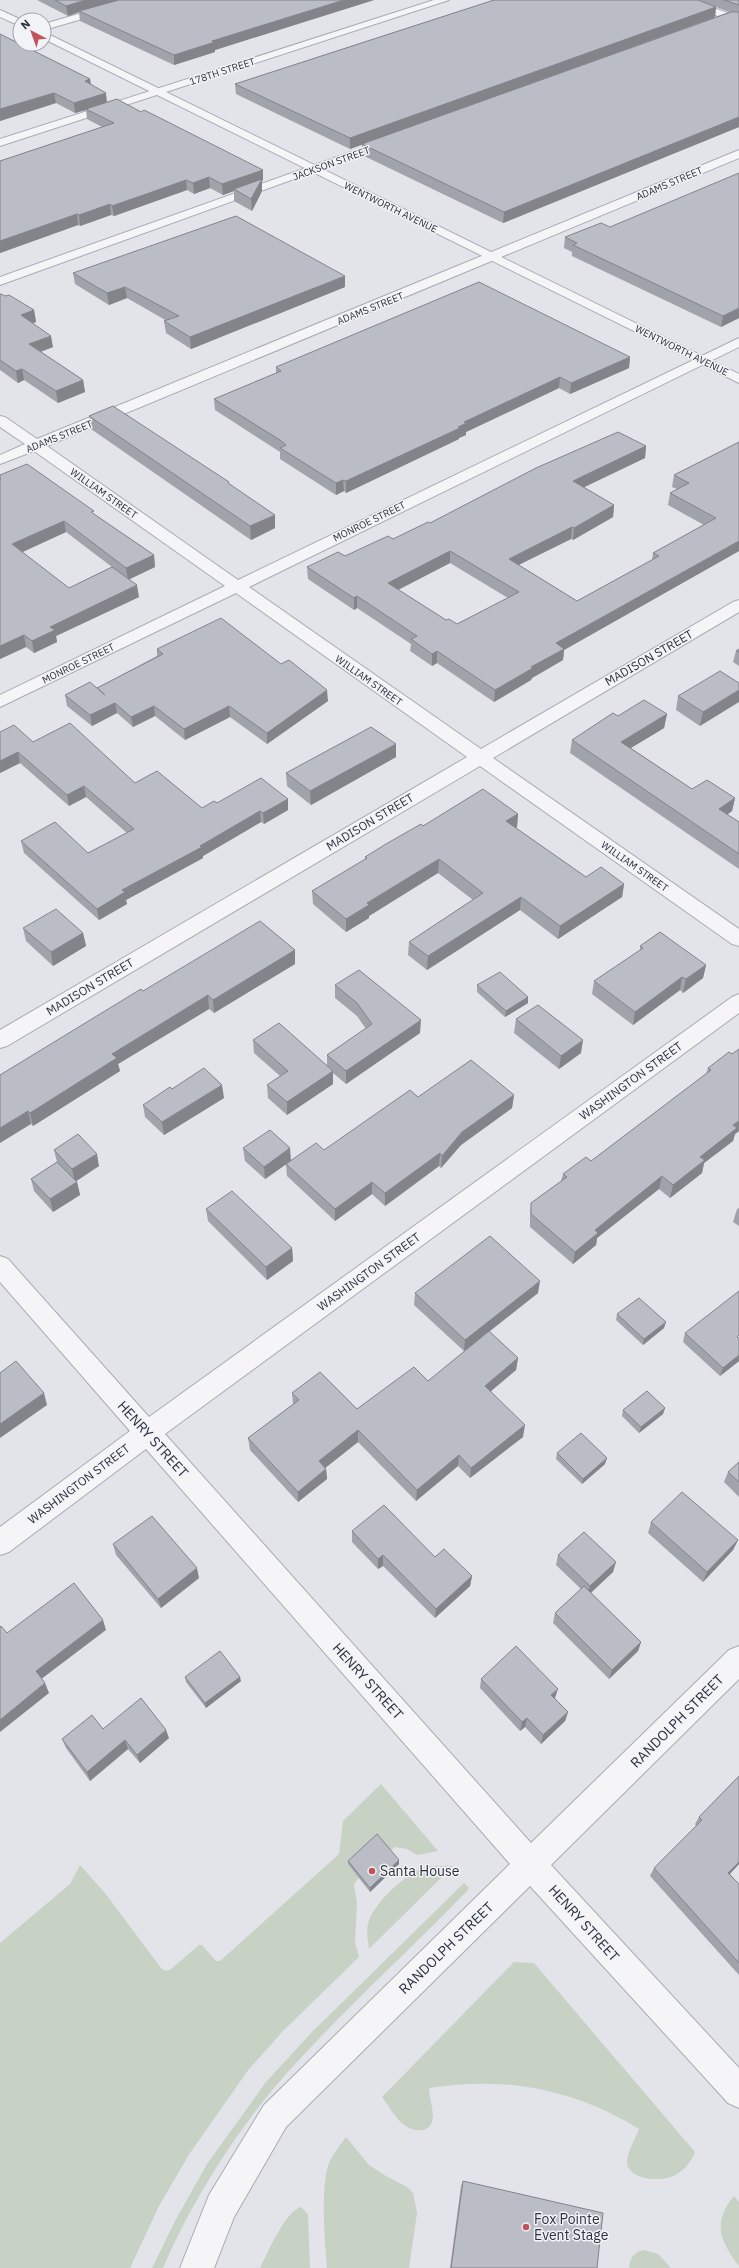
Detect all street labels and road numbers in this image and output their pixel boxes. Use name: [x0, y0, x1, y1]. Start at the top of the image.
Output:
street label: 178TH STREET: [188, 55, 257, 88]
street label: JACKSON STREET: [291, 143, 372, 183]
street label: ADAMS STREET: [634, 164, 705, 203]
street label: WENTWORTH AVENUE: [342, 179, 440, 236]
street label: ADAMS STREET: [335, 289, 406, 328]
street label: WENTWORTH AVENUE: [633, 322, 731, 379]
street label: ADAMS STREET: [24, 417, 95, 456]
street label: WILLIAM STREET: [68, 465, 140, 522]
street label: MONROE STREET: [331, 498, 408, 545]
street label: MADISON STREET: [602, 626, 696, 689]
street label: MONROE STREET: [40, 640, 117, 687]
street label: WILLIAM STREET: [333, 652, 405, 709]
street label: MADISON STREET: [323, 790, 416, 854]
street label: WILLIAM STREET: [599, 838, 671, 895]
street label: MADISON STREET: [43, 955, 136, 1019]
street label: WASHINGTON STREET: [576, 1038, 685, 1123]
street label: WASHINGTON STREET: [314, 1229, 423, 1314]
street label: HENRY STREET: [114, 1397, 192, 1481]
street label: WASHINGTON STREET: [25, 1440, 133, 1527]
street label: HENRY STREET: [329, 1639, 407, 1723]
street label: RANDOLPH STREET: [626, 1670, 728, 1772]
street label: HENRY STREET: [545, 1881, 623, 1965]
street label: RANDOLPH STREET: [395, 1898, 497, 1998]

